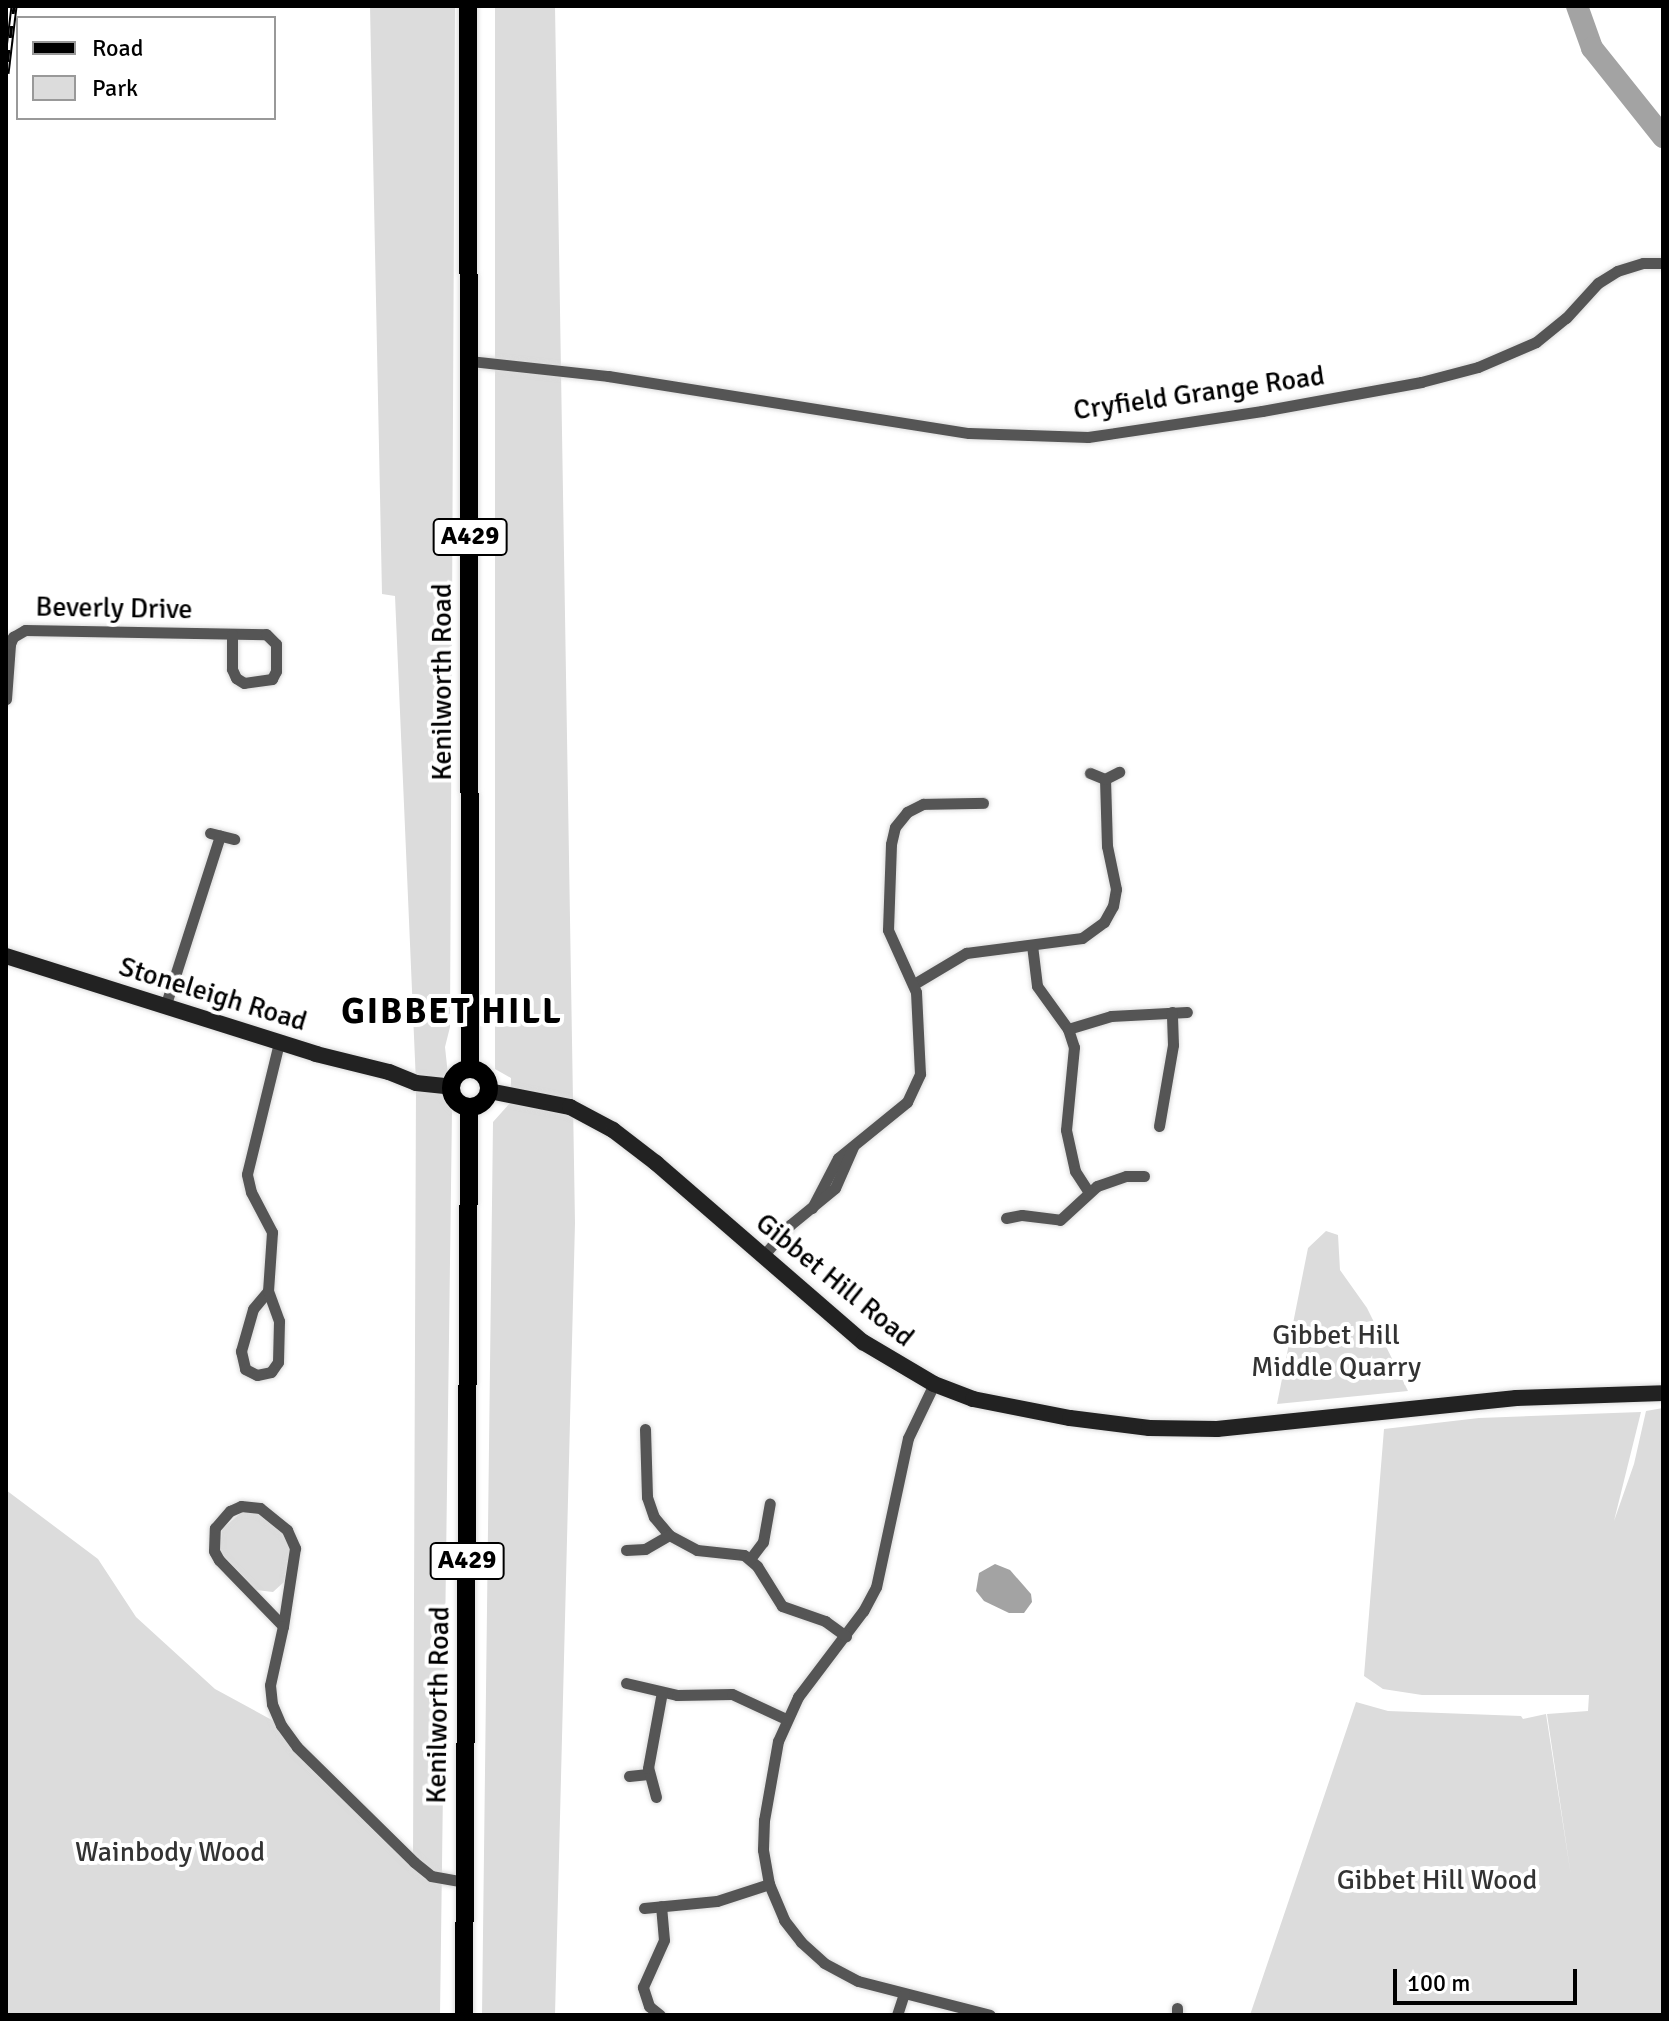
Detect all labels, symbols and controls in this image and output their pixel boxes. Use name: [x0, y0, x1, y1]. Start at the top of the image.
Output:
legend: [16, 16, 276, 120]
text: Road: [92, 33, 143, 63]
text: Park: [92, 73, 138, 103]
street label: Cryfield Grange Road: [1071, 359, 1327, 427]
road number: A429: [432, 515, 508, 559]
street label: Kenilworth Road: [425, 583, 459, 781]
street label: Beverly Drive: [35, 590, 193, 626]
street label: Stoneleigh Road: [115, 949, 311, 1039]
district label: GIBBET HILL: [341, 990, 563, 1034]
street label: Gibbet Hill Road: [749, 1206, 921, 1354]
park label: Gibbet Hill Middle Quarry: [1251, 1318, 1421, 1384]
road number: A429: [429, 1539, 505, 1583]
street label: Kenilworth Road: [419, 1606, 457, 1804]
park label: Wainbody Wood: [75, 1835, 265, 1869]
park label: Gibbet Hill Wood: [1337, 1863, 1537, 1897]
scale bar: [1397, 1953, 1581, 2003]
text: 100 m: [1407, 1968, 1470, 1998]

